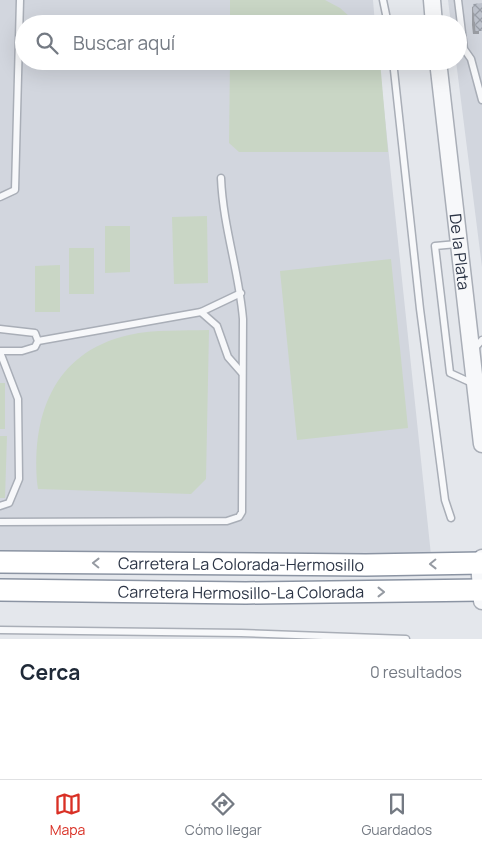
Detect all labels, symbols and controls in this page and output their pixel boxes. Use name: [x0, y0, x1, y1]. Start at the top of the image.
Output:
search box: [15, 15, 467, 70]
icon: search: [33, 29, 61, 57]
text: Buscar aquí: [73, 30, 175, 56]
street label: De la Plata: [445, 212, 475, 291]
street label: Carretera La Colorada-Hermosillo: [118, 552, 364, 576]
one-way arrow: [92, 558, 100, 569]
one-way arrow: [429, 559, 437, 570]
street label: Carretera Hermosillo-La Colorada: [118, 580, 364, 604]
one-way arrow: [378, 587, 385, 597]
text: Cerca: [20, 658, 80, 686]
text: 0 resultados: [370, 661, 462, 683]
tab: Mapa: [50, 790, 85, 839]
tab: Cómo llegar: [185, 790, 262, 839]
tab: Guardados: [361, 790, 432, 839]

